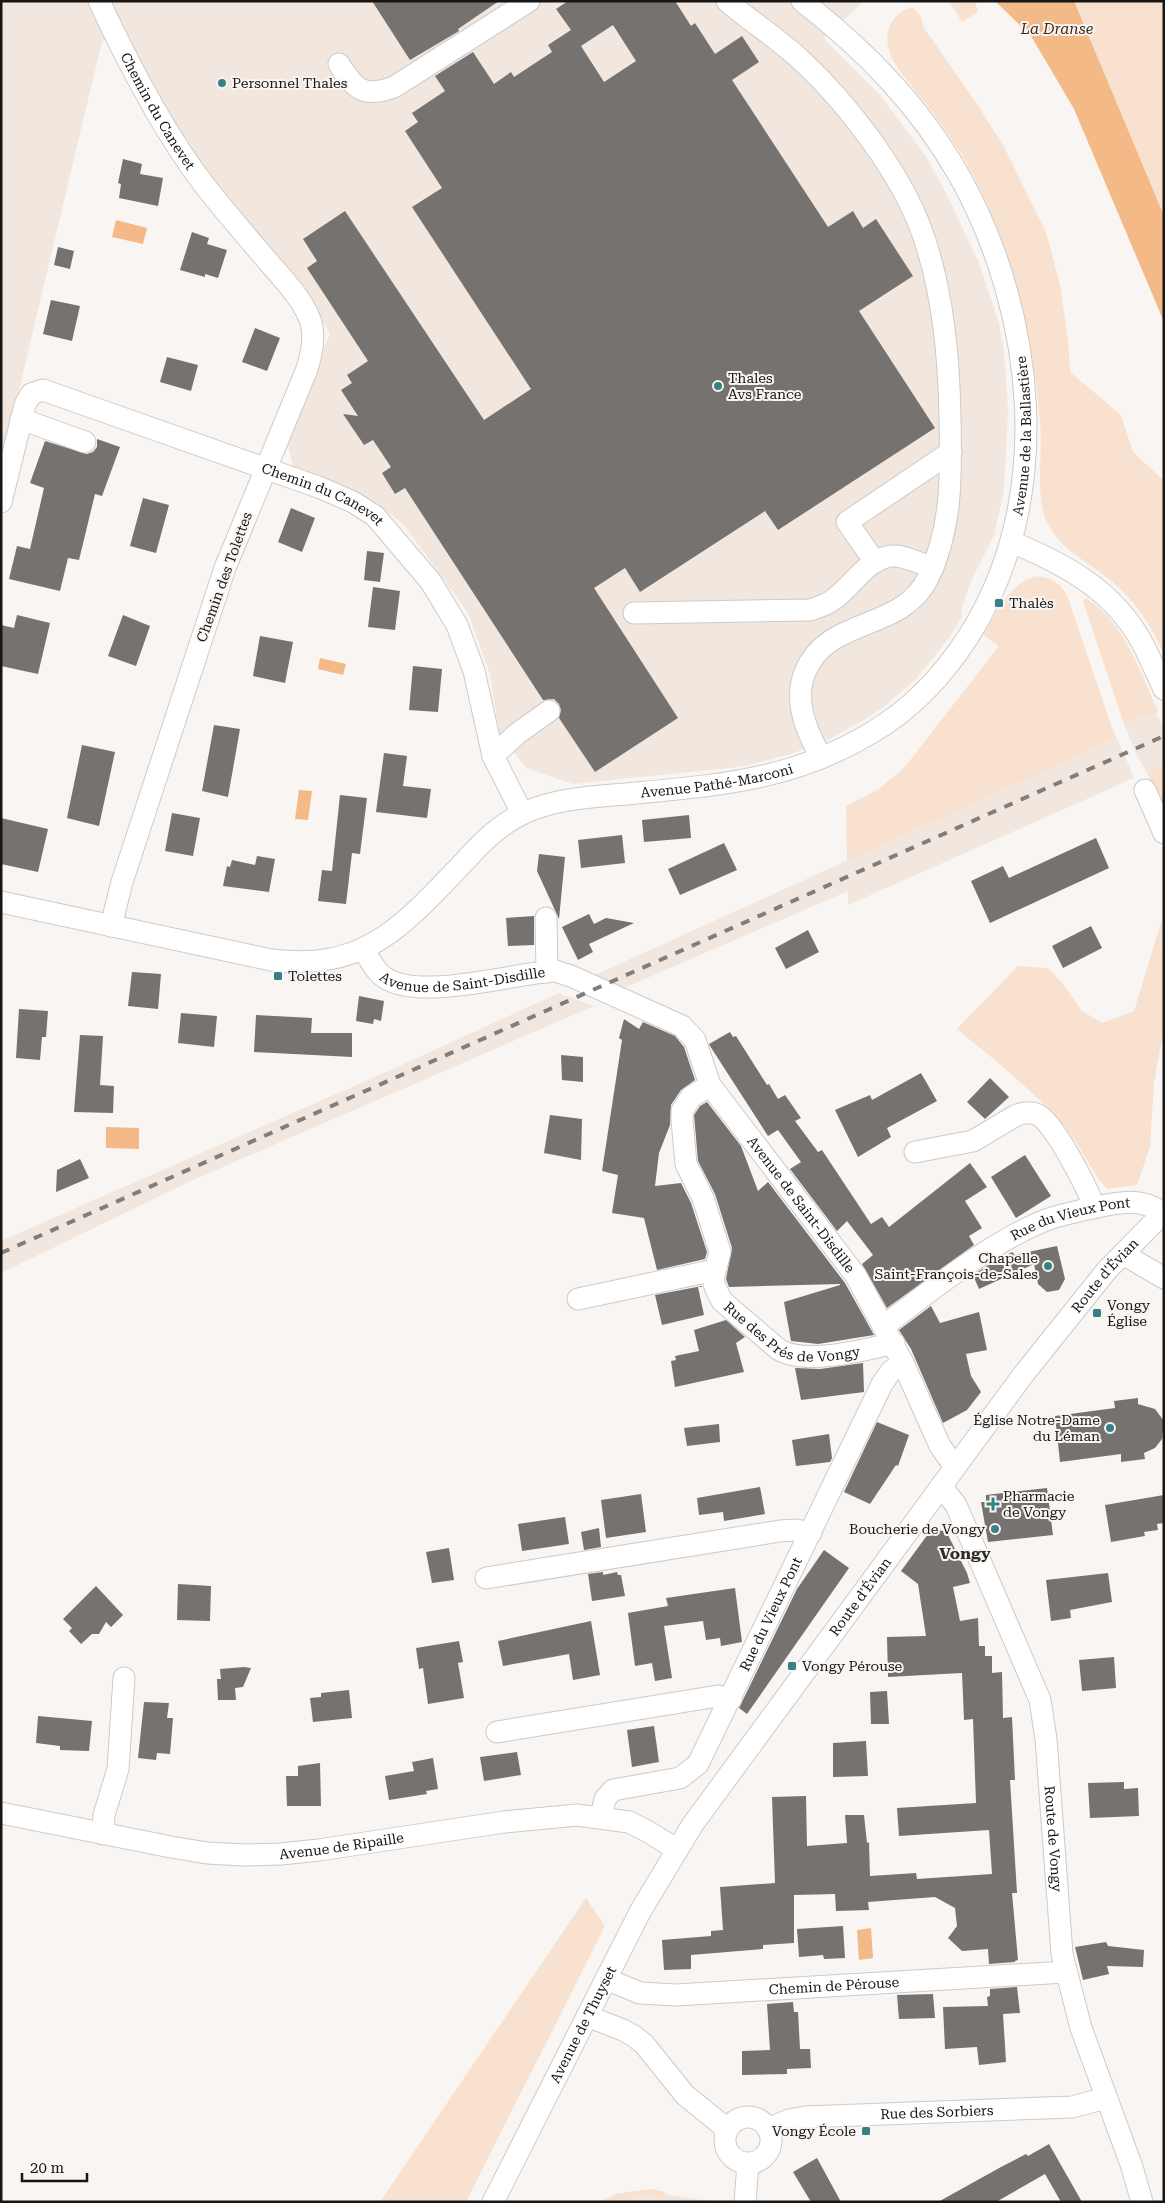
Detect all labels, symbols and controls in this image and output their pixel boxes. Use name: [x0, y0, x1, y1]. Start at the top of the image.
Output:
water label: La Dranse: [1020, 20, 1094, 38]
street label: Chemin du Canevet: [117, 50, 198, 173]
place label: Personnel Thales: [232, 75, 348, 91]
marker: Personnel Thales: [216, 77, 228, 89]
street label: Avenue de la Ballastière: [1009, 355, 1034, 517]
place label: Thales Avs France: [728, 370, 802, 402]
marker: Thales Avs France: [712, 380, 724, 392]
street label: Chemin du Canevet: [260, 460, 387, 528]
street label: Chemin des Tolettes: [193, 509, 255, 644]
place label: Thalès: [1009, 595, 1054, 611]
marker: Thalès: [993, 597, 1005, 609]
street label: Avenue Pathé-Marconi: [640, 760, 795, 801]
street label: Avenue de Saint-Disdille: [377, 964, 546, 995]
place label: Tolettes: [288, 968, 342, 984]
marker: Tolettes: [272, 970, 284, 982]
street label: Avenue de Saint-Disdille: [744, 1133, 859, 1276]
street label: Rue du Vieux Pont: [1008, 1194, 1131, 1244]
street label: Route d'Évian: [1068, 1235, 1142, 1316]
place label: Chapelle Saint-François-de-Sales: [875, 1250, 1038, 1282]
marker: Chapelle Saint-François-de-Sales: [1042, 1260, 1054, 1272]
place label: Vongy Église: [1107, 1297, 1151, 1329]
street label: Rue des Prés de Vongy: [721, 1298, 862, 1365]
marker: Vongy Église: [1091, 1307, 1103, 1319]
place label: Église Notre-Dame du Léman: [973, 1412, 1100, 1444]
marker: Église Notre-Dame du Léman: [1104, 1422, 1116, 1434]
place label: Pharmacie de Vongy: [1003, 1488, 1075, 1520]
marker: Pharmacie de Vongy: [987, 1498, 999, 1510]
place label: Boucherie de Vongy: [849, 1521, 986, 1537]
marker: Boucherie de Vongy: [989, 1523, 1001, 1535]
district label: Vongy: [939, 1544, 991, 1563]
street label: Rue du Vieux Pont: [736, 1554, 805, 1674]
street label: Route d'Évian: [826, 1554, 894, 1639]
place label: Vongy Pérouse: [802, 1658, 902, 1674]
marker: Vongy Pérouse: [786, 1660, 798, 1672]
street label: Route de Vongy: [1041, 1785, 1065, 1893]
street label: Avenue de Ripaille: [278, 1829, 405, 1862]
street label: Avenue de Thuyset: [547, 1963, 619, 2086]
street label: Chemin de Pérouse: [768, 1974, 900, 1998]
street label: Rue des Sorbiers: [880, 2102, 994, 2122]
place label: Vongy École: [772, 2123, 856, 2139]
marker: Vongy École: [860, 2125, 872, 2137]
scale bar: [22, 2150, 88, 2182]
text: 20 m: [30, 2159, 65, 2177]

